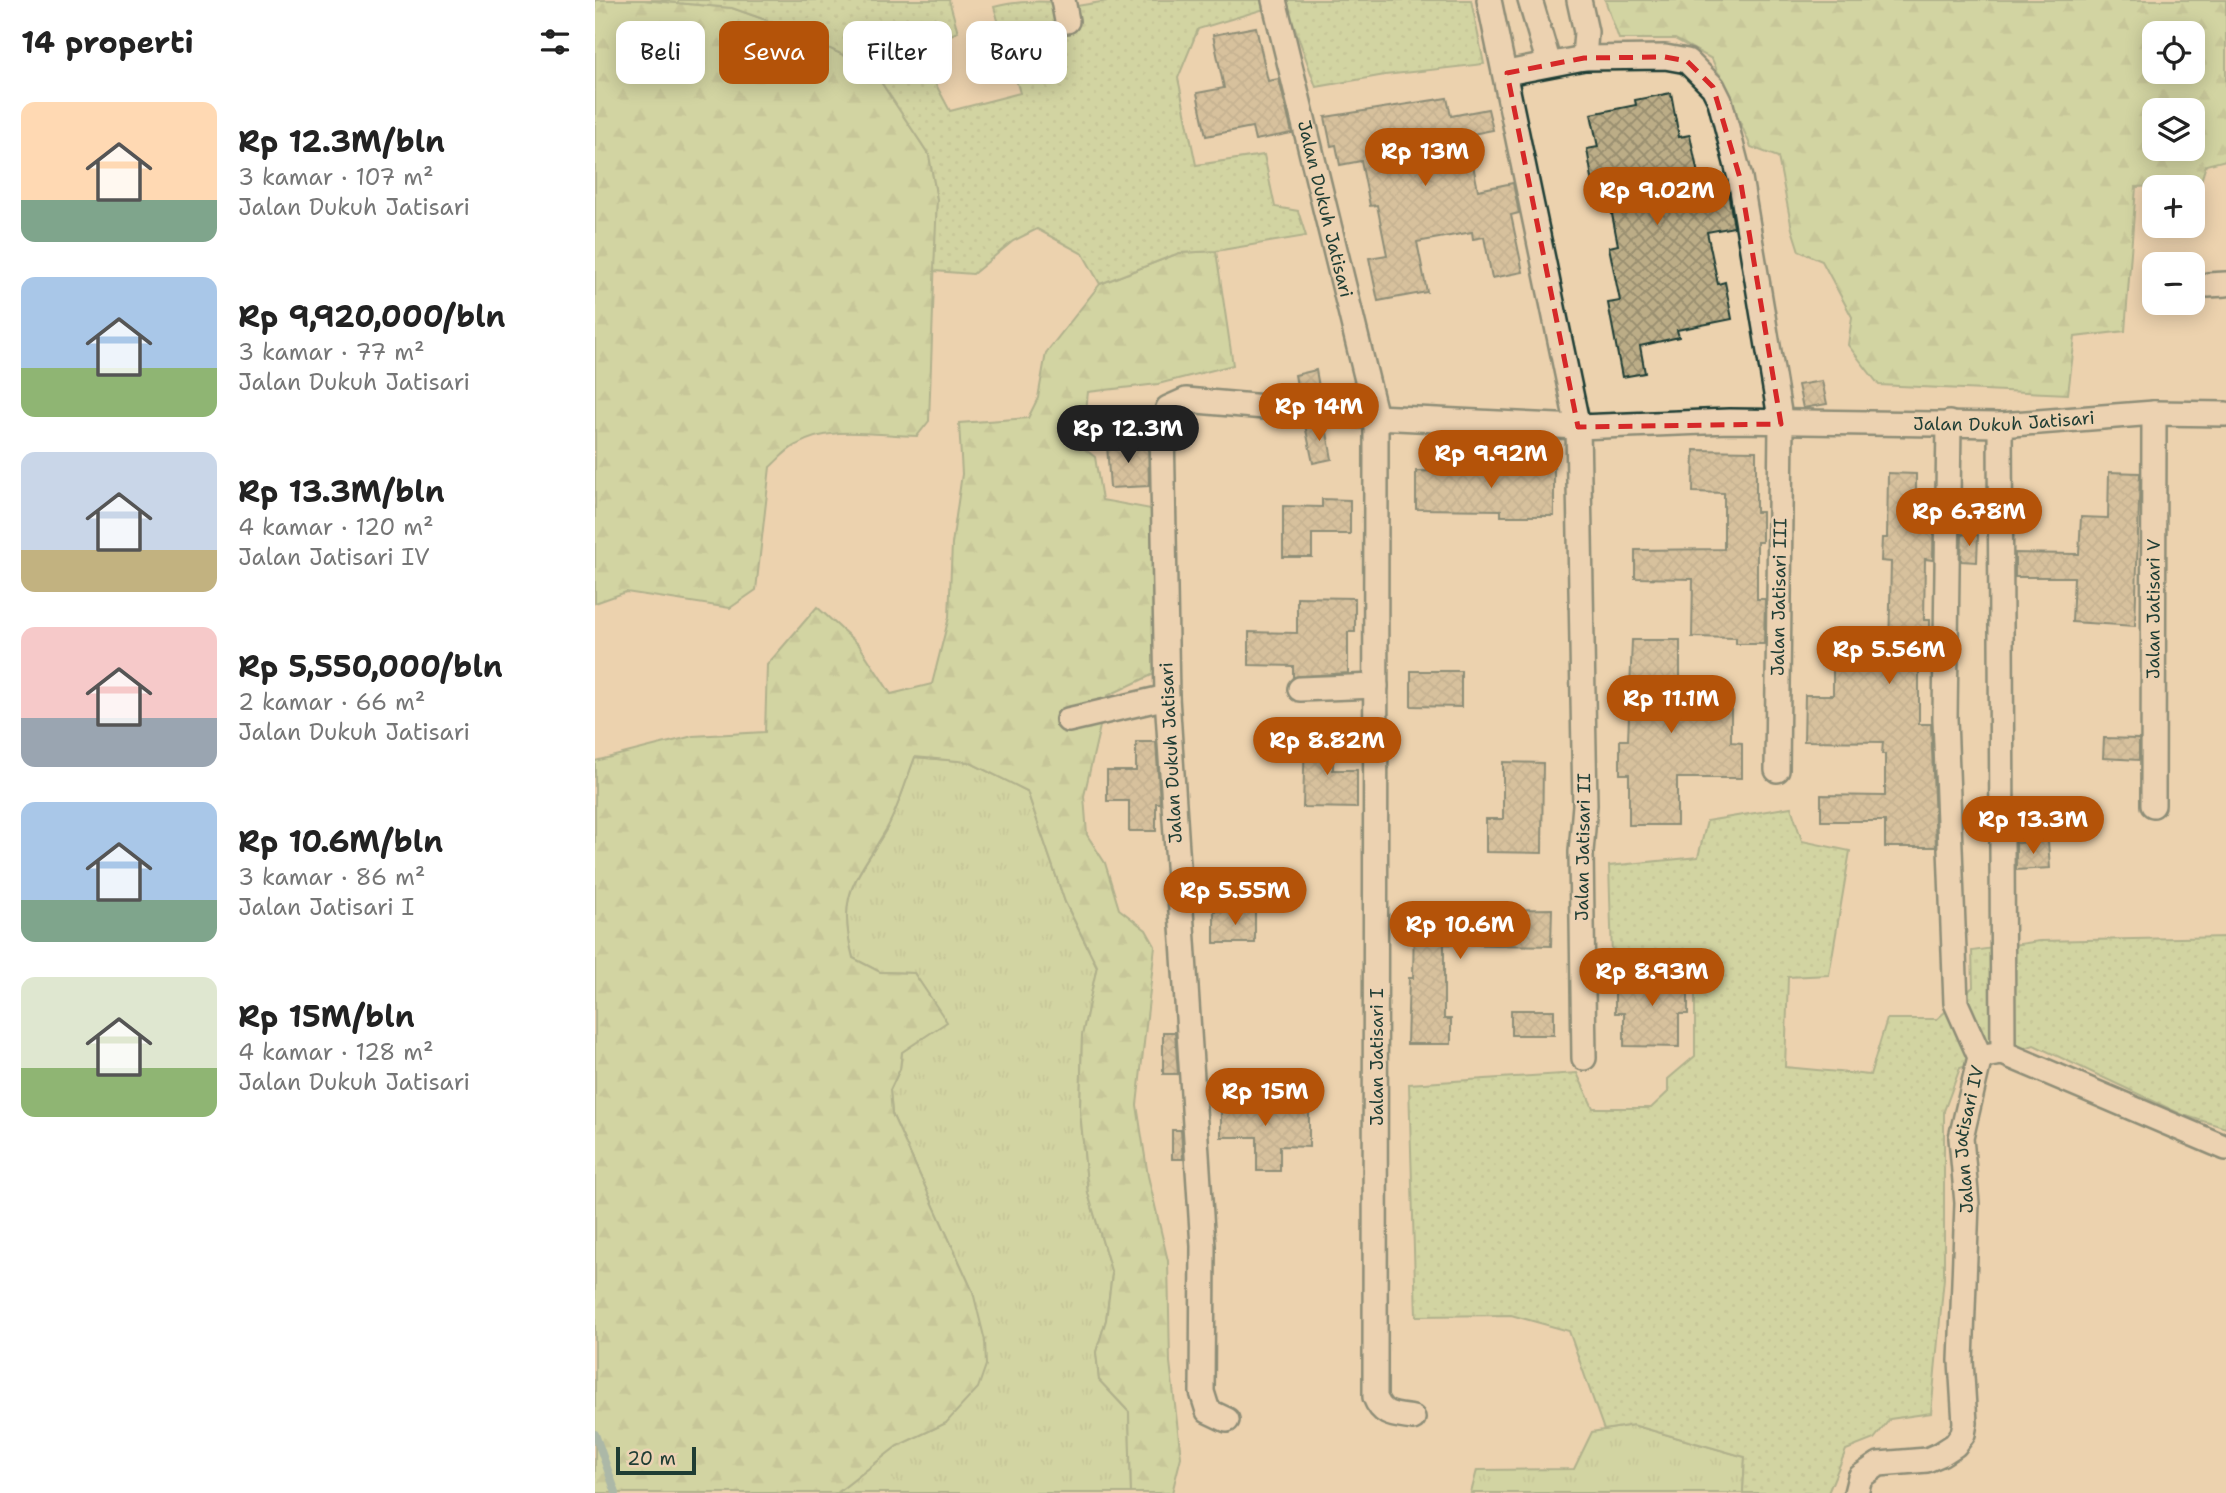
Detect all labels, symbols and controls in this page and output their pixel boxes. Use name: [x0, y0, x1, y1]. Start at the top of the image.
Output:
chip: Beli: [616, 21, 705, 84]
chip: Sewa: [719, 21, 829, 84]
chip: Filter: [843, 21, 952, 84]
chip: Baru: [966, 21, 1067, 84]
map controls: [2142, 21, 2205, 315]
button: locate: [2142, 21, 2205, 84]
text: 14 properti: [21, 22, 194, 63]
icon: filters: [536, 23, 574, 61]
button: layers: [2142, 98, 2205, 161]
street label: Jalan Dukuh Jatisari: [1292, 118, 1358, 300]
text: Rp 12.3M/bln: [238, 121, 445, 162]
pin: Rp 13M: [1368, 128, 1482, 188]
icon: home: [77, 130, 161, 214]
text: Rp 13M: [1381, 136, 1469, 166]
text: 3 kamar · 107 m²: [238, 162, 434, 192]
pin: Rp 9.02M: [1585, 168, 1729, 227]
text: Rp 9.02M: [1599, 175, 1715, 205]
button: +: [2142, 175, 2205, 238]
text: Jalan Dukuh Jatisari: [238, 192, 470, 222]
button: −: [2142, 252, 2205, 315]
text: Rp 9,920,000/bln: [238, 296, 505, 337]
icon: home: [77, 305, 161, 389]
text: 3 kamar · 77 m²: [238, 337, 425, 367]
text: Jalan Dukuh Jatisari: [238, 367, 470, 397]
pin: Rp 14M: [1262, 384, 1376, 443]
text: Rp 14M: [1275, 391, 1363, 421]
pin: Rp 12.3M: [1056, 406, 1200, 465]
street label: Jalan Dukuh Jatisari: [1913, 406, 2096, 437]
text: Rp 12.3M: [1073, 413, 1183, 443]
pin: Rp 9.92M: [1419, 430, 1563, 490]
text: Rp 9.92M: [1434, 438, 1548, 468]
text: Rp 13.3M/bln: [238, 471, 445, 512]
icon: home: [77, 480, 161, 564]
pin: Rp 6.78M: [1897, 489, 2041, 548]
text: Rp 6.78M: [1912, 496, 2026, 526]
text: 4 kamar · 120 m²: [238, 512, 434, 542]
street label: Jalan Jatisari III: [1766, 518, 1792, 676]
street label: Jalan Jatisari V: [2141, 539, 2166, 679]
text: Jalan Jatisari IV: [238, 542, 429, 572]
pin: Rp 5.56M: [1817, 626, 1961, 686]
text: Rp 5.56M: [1833, 634, 1945, 664]
text: Rp 5,550,000/bln: [238, 646, 503, 687]
icon: home: [77, 655, 161, 739]
street label: Jalan Dukuh Jatisari: [1154, 662, 1188, 844]
pin: Rp 11.1M: [1599, 676, 1743, 735]
text: Rp 11.1M: [1623, 683, 1719, 713]
text: 2 kamar · 66 m²: [238, 687, 425, 717]
text: Jalan Dukuh Jatisari: [238, 717, 470, 747]
pin: Rp 8.82M: [1255, 718, 1399, 777]
text: Rp 8.82M: [1269, 725, 1385, 755]
street label: Jalan Jatisari II: [1570, 773, 1596, 921]
pin: Rp 13.3M: [1961, 796, 2105, 856]
text: Rp 13.3M: [1978, 804, 2088, 834]
text: Rp 10.6M/bln: [238, 821, 443, 862]
icon: home: [77, 830, 161, 914]
text: 3 kamar · 86 m²: [238, 862, 425, 892]
pin: Rp 5.55M: [1163, 867, 1307, 927]
text: Rp 5.55M: [1180, 875, 1290, 905]
text: Jalan Jatisari I: [238, 892, 414, 922]
pin: Rp 10.6M: [1388, 902, 1532, 961]
text: Rp 10.6M: [1406, 909, 1514, 939]
pin: Rp 8.93M: [1580, 948, 1724, 1008]
text: Rp 8.93M: [1595, 956, 1709, 986]
street label: Jalan Jatisari I: [1365, 988, 1389, 1126]
text: Rp 15M/bln: [238, 996, 415, 1037]
icon: home: [77, 1005, 161, 1089]
text: 4 kamar · 128 m²: [238, 1037, 434, 1067]
street label: Jalan Jatisari IV: [1949, 1063, 1990, 1214]
text: Jalan Dukuh Jatisari: [238, 1067, 470, 1097]
pin: Rp 15M: [1208, 1068, 1322, 1128]
text: Rp 15M: [1221, 1076, 1309, 1106]
scale bar: [616, 1444, 697, 1476]
text: 20 m: [627, 1446, 676, 1471]

